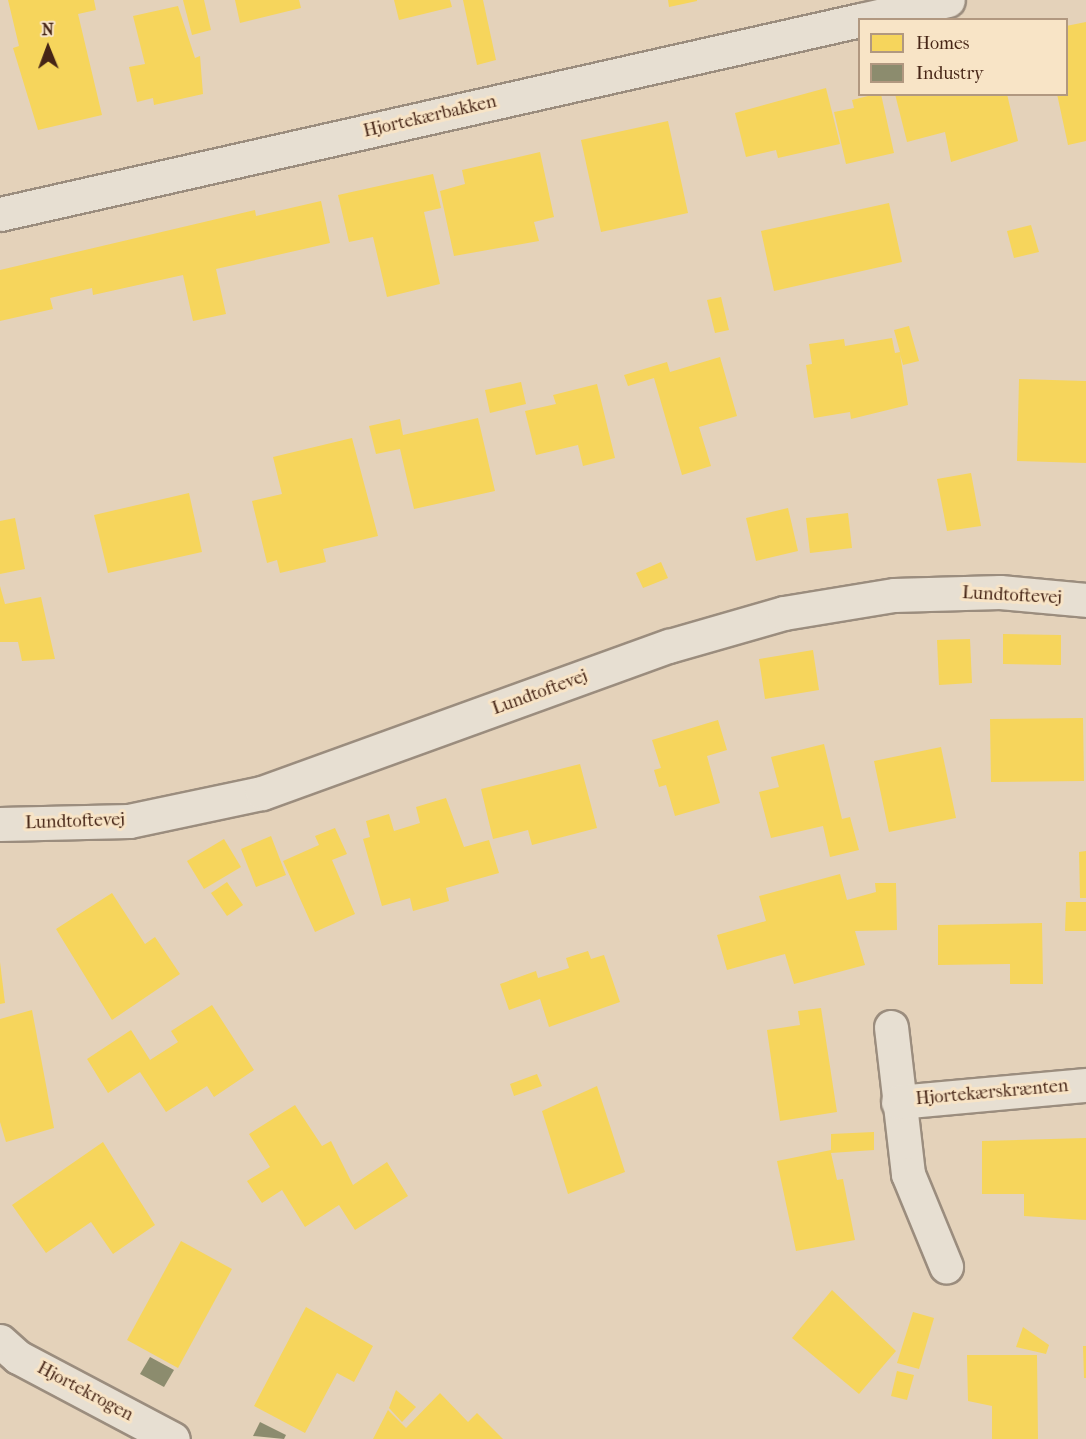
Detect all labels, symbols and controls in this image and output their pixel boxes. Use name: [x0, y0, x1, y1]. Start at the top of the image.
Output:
north arrow: [18, 18, 78, 78]
legend: [858, 18, 1068, 96]
text: N: [41, 20, 54, 39]
text: Homes: [916, 33, 970, 54]
text: Industry: [916, 63, 984, 84]
street label: Hjortekærbakken: [361, 91, 499, 143]
street label: Lundtoftevej: [962, 583, 1062, 609]
street label: Lundtoftevej: [489, 666, 591, 720]
street label: Lundtoftevej: [25, 809, 125, 835]
street label: Hjortekærskrænten: [915, 1076, 1069, 1110]
street label: Hjortekrogen: [33, 1358, 137, 1426]

